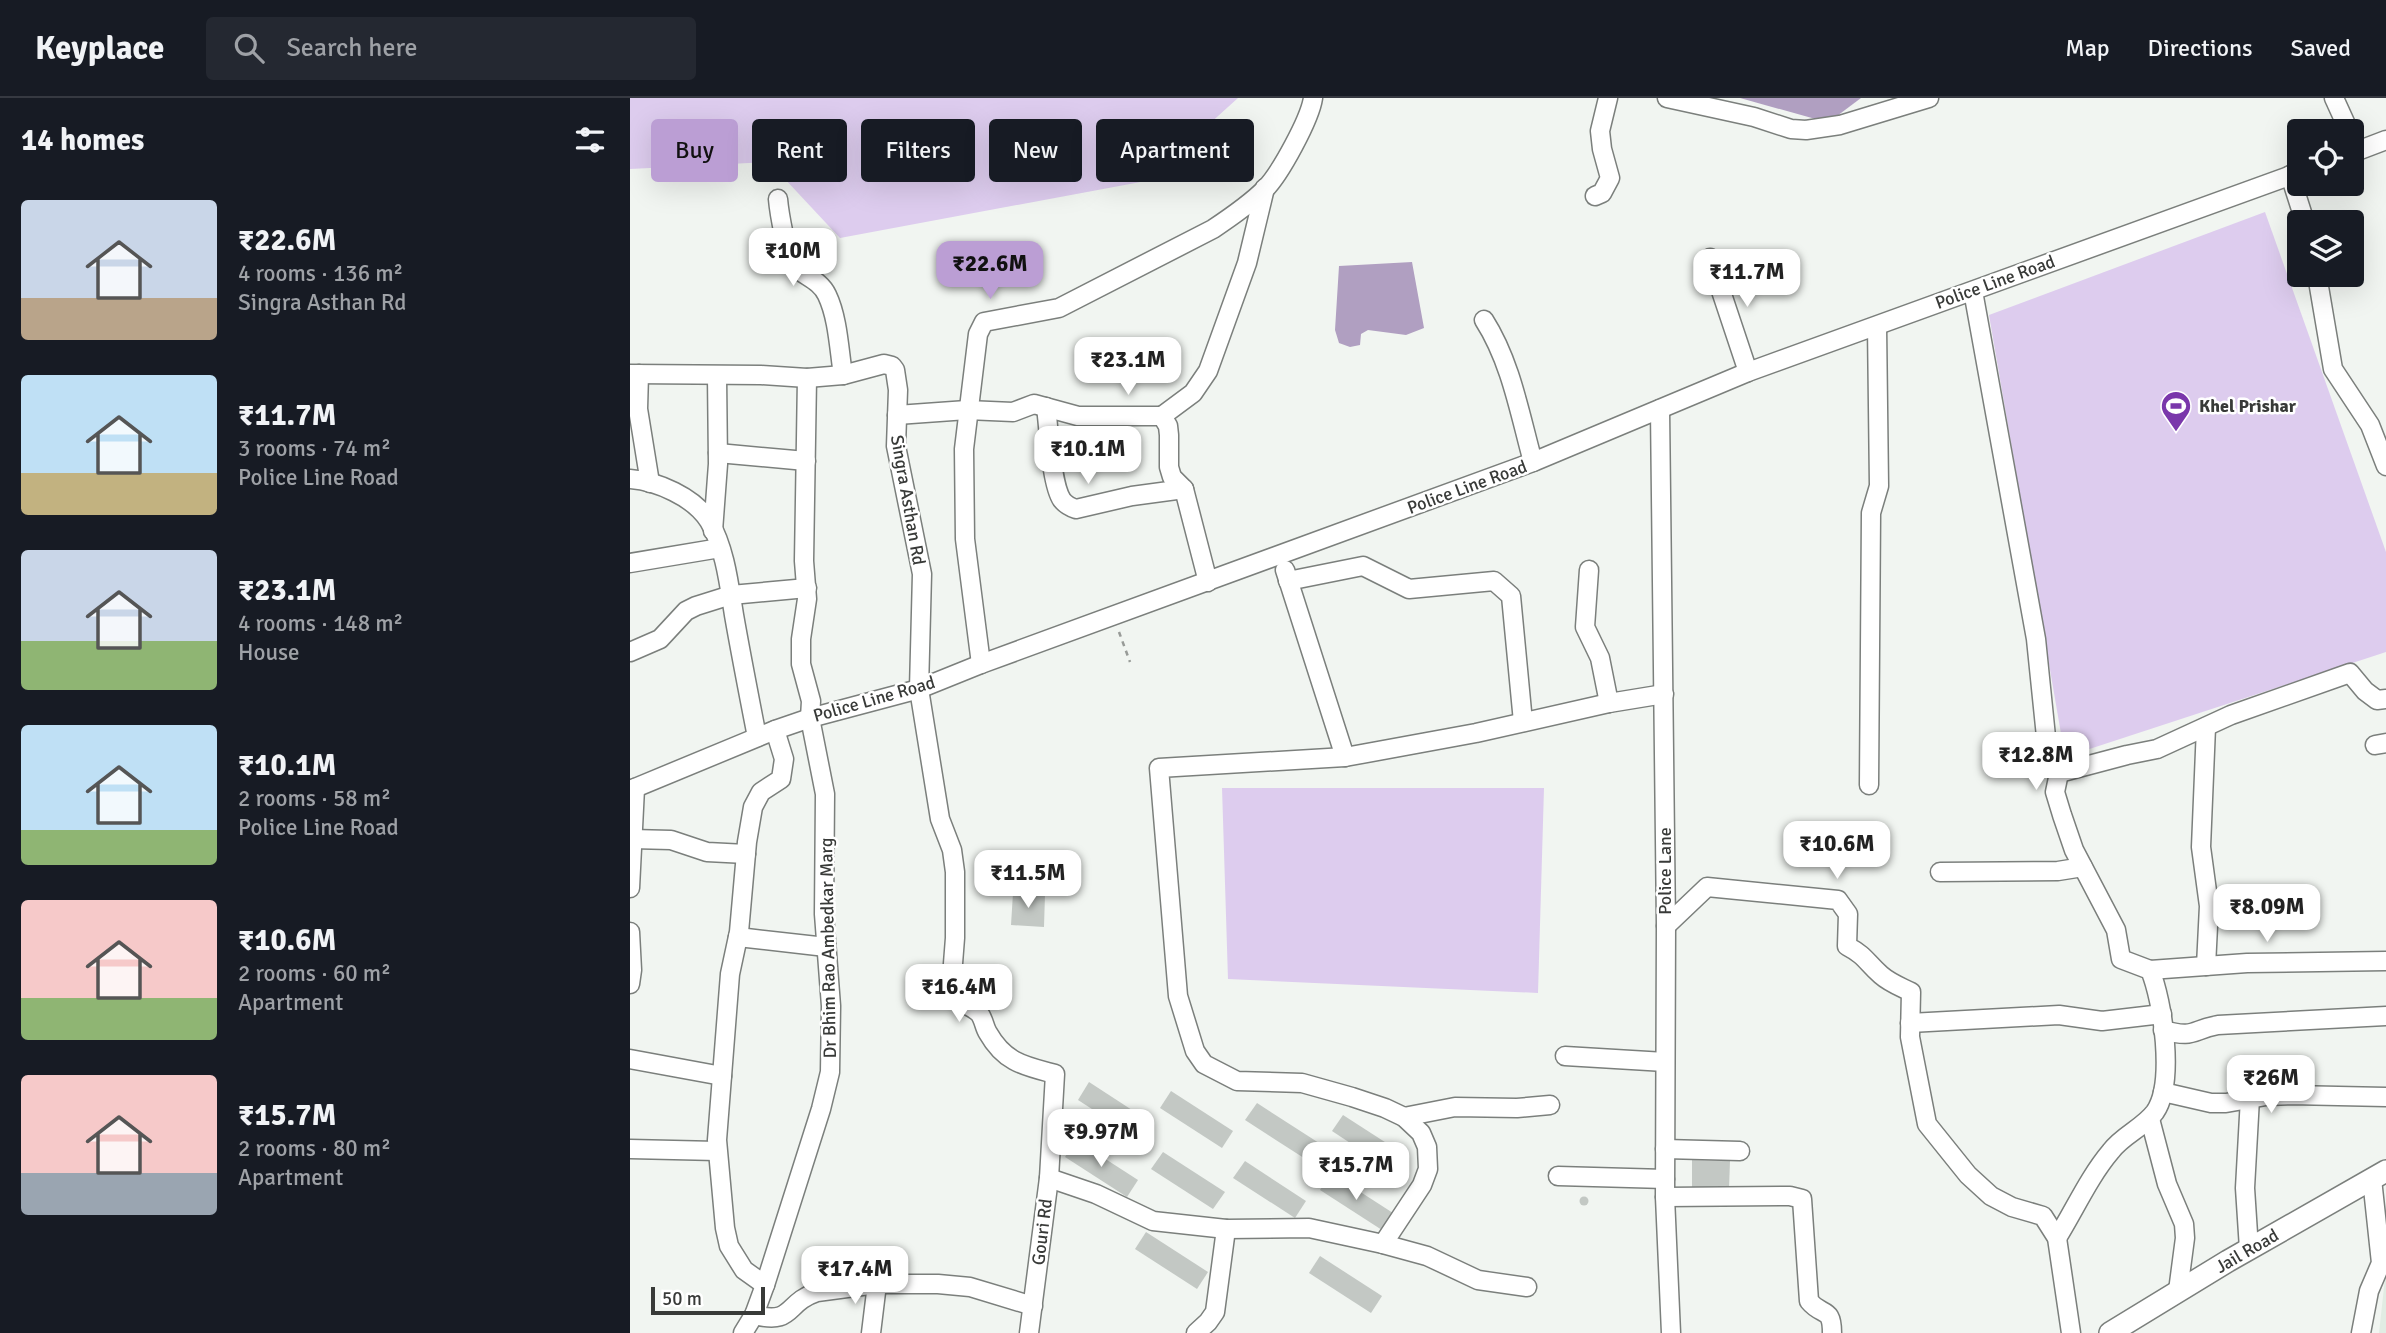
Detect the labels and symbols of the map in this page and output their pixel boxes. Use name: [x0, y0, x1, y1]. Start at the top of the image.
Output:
pin: ₹10M: [752, 228, 834, 288]
pin: ₹22.6M: [933, 242, 1047, 301]
pin: ₹11.7M: [1690, 250, 1804, 309]
street label: Police Line Road: [1932, 250, 2058, 314]
pin: ₹23.1M: [1071, 338, 1185, 397]
sports icon: Khel Prishar: [2159, 389, 2193, 433]
place label: Khel Prishar: [2199, 395, 2297, 417]
pin: ₹10.1M: [1031, 426, 1145, 486]
street label: Singra Asthan Rd: [886, 433, 930, 567]
street label: Police Line Road: [1404, 455, 1530, 519]
street label: Police Line Road: [811, 671, 937, 727]
pin: ₹12.8M: [1979, 732, 2093, 792]
pin: ₹10.6M: [1780, 822, 1894, 881]
street label: Police Lane: [1654, 827, 1676, 915]
street label: Dr Bhim Rao Ambedkar Marg: [815, 837, 841, 1059]
pin: ₹11.5M: [971, 850, 1085, 910]
pin: ₹8.09M: [2210, 884, 2324, 944]
pin: ₹16.4M: [902, 964, 1016, 1024]
pin: ₹26M: [2230, 1056, 2312, 1115]
pin: ₹9.97M: [1044, 1110, 1158, 1169]
pin: ₹15.7M: [1299, 1142, 1413, 1202]
street label: Gouri Rd: [1027, 1198, 1057, 1266]
street label: Jail Road: [2211, 1224, 2283, 1278]
pin: ₹17.4M: [798, 1246, 912, 1306]
scale bar: [651, 1284, 765, 1316]

